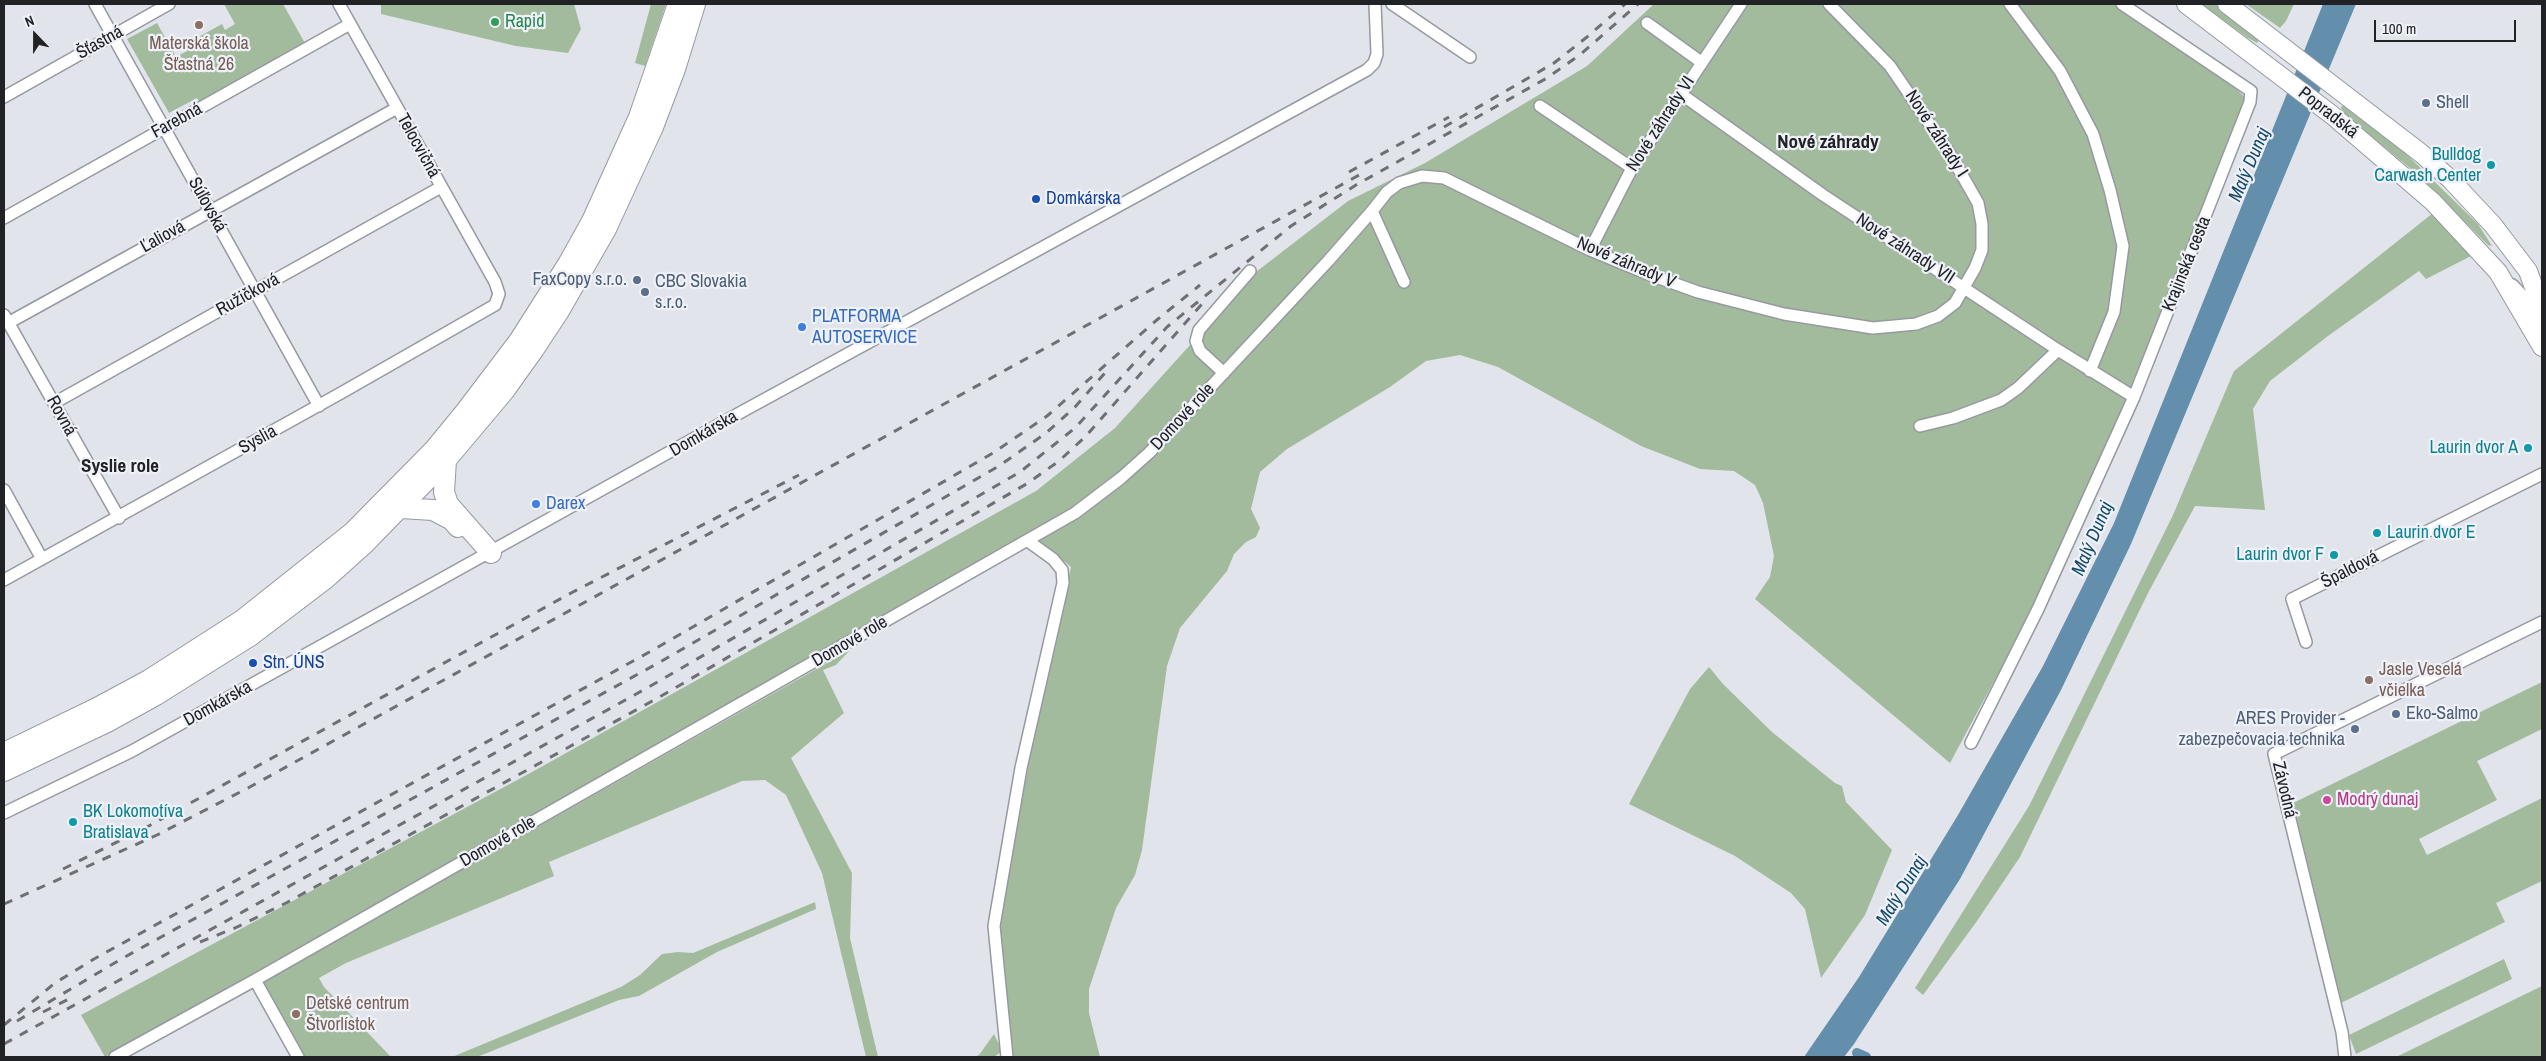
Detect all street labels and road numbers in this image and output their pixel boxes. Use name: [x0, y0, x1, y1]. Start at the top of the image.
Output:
street label: Šťastná: [73, 21, 127, 65]
street label: Nové záhrady VI: [1622, 72, 1700, 176]
street label: Popradská: [2294, 83, 2362, 143]
street label: Nové záhrady I: [1900, 86, 1972, 182]
street label: Farebná: [148, 98, 206, 144]
street label: Telocvičná: [392, 110, 444, 182]
street label: Súľovská: [183, 174, 231, 236]
street label: Nové záhrady VII: [1852, 209, 1958, 289]
street label: Krajinská cesta: [2158, 213, 2216, 315]
street label: Ľaliová: [137, 216, 189, 258]
street label: Nové záhrady V: [1573, 233, 1679, 293]
street label: Ružičková: [213, 269, 283, 321]
street label: Domové role: [1147, 379, 1219, 455]
street label: Rovná: [41, 392, 81, 440]
street label: Domkárska: [666, 406, 742, 462]
street label: Syslia: [235, 421, 281, 459]
street label: Špaldová: [2318, 546, 2382, 594]
street label: Domové role: [808, 612, 892, 672]
street label: Domkárska: [180, 676, 256, 732]
street label: Závodná: [2267, 760, 2301, 820]
street label: Domové role: [456, 812, 540, 872]

